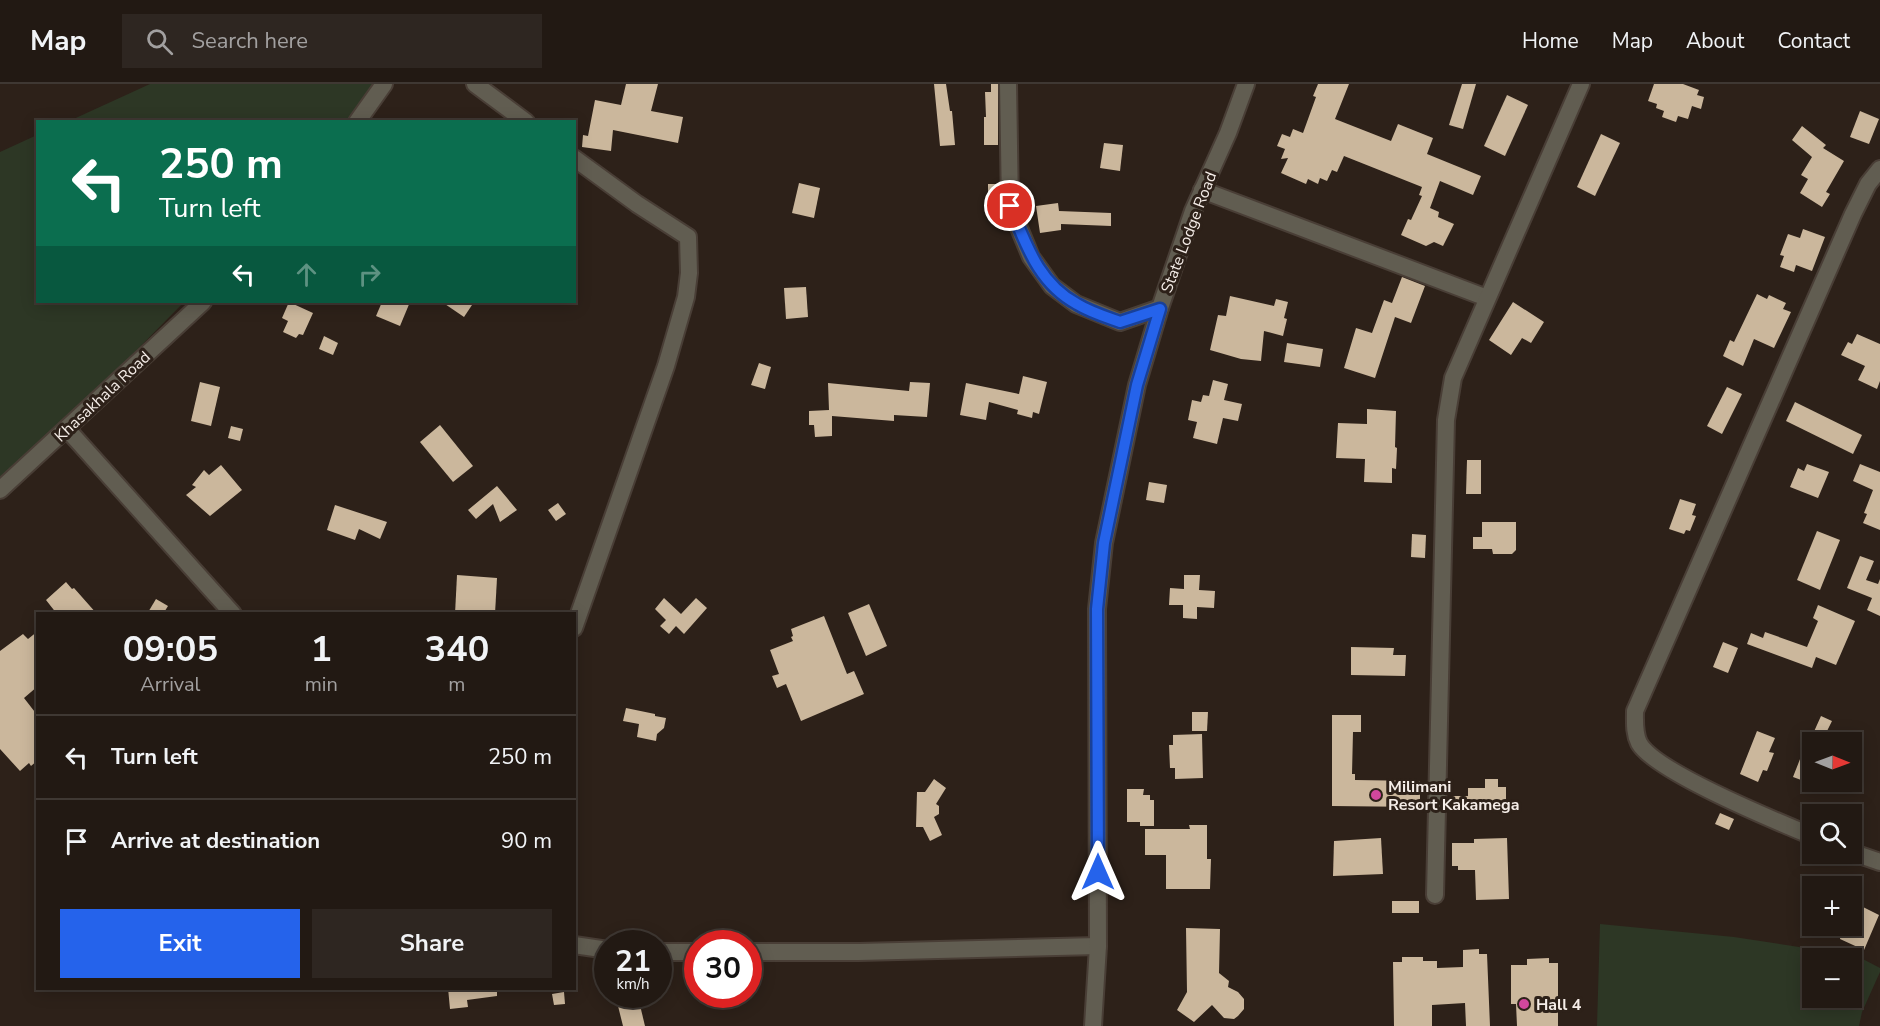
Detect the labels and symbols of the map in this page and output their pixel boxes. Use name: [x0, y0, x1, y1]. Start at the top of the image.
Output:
street label: State Lodge Road: [1156, 169, 1222, 296]
pin: [984, 180, 1035, 231]
street label: Khasakhala Road: [50, 346, 155, 447]
north arrow: [1802, 732, 1862, 792]
place label: Milimani Resort Kakamega: [1388, 776, 1519, 816]
marker: Milimani Resort Kakamega: [1369, 788, 1383, 802]
position arrow: [1066, 840, 1130, 904]
speed limit sign: 30: [684, 930, 762, 1008]
place label: Hall 4: [1536, 994, 1582, 1016]
marker: Hall 4: [1517, 997, 1531, 1011]

